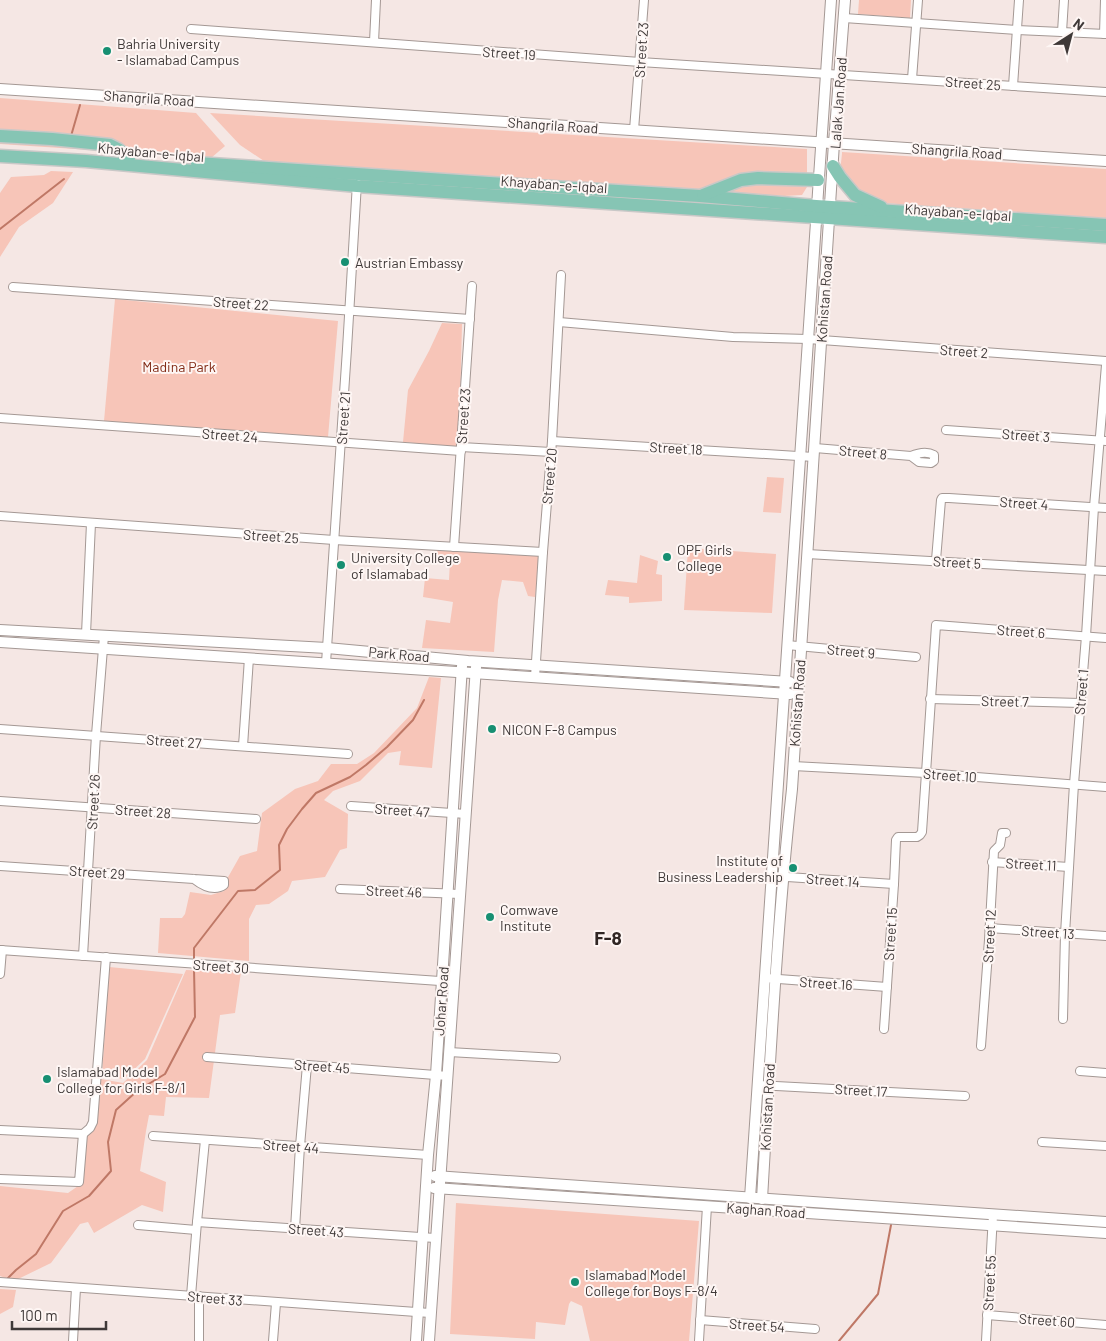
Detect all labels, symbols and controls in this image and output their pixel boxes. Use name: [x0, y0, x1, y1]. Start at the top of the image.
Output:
north arrow: [1046, 10, 1096, 60]
text: N: [1070, 14, 1088, 34]
street label: Street 23: [631, 22, 651, 78]
place label: Bahria University - Islamabad Campus: [117, 35, 239, 68]
street label: Street 19: [482, 43, 536, 63]
marker: Bahria University - Islamabad Campus: [101, 45, 113, 57]
street label: Lalak Jan Road: [826, 57, 850, 149]
street label: Street 25: [945, 73, 1001, 93]
street label: Shangrila Road: [103, 86, 195, 110]
street label: Shangrila Road: [507, 113, 599, 137]
street label: Khayaban-e-Iqbal: [97, 139, 205, 165]
street label: Shangrila Road: [911, 139, 1003, 163]
street label: Khayaban-e-Iqbal: [500, 172, 608, 196]
street label: Khayaban-e-Iqbal: [904, 200, 1012, 224]
place label: Austrian Embassy: [355, 254, 464, 271]
street label: Kohistan Road: [812, 255, 836, 343]
marker: Austrian Embassy: [339, 256, 351, 268]
street label: Street 22: [212, 293, 270, 313]
street label: Street 2: [939, 341, 989, 361]
park label: Madina Park: [142, 358, 216, 375]
street label: Street 23: [453, 388, 473, 444]
street label: Street 21: [333, 391, 353, 445]
street label: Street 24: [201, 425, 259, 445]
street label: Street 3: [1001, 425, 1051, 445]
street label: Street 18: [649, 438, 703, 458]
street label: Street 8: [838, 441, 888, 463]
street label: Street 20: [538, 447, 560, 505]
street label: Street 4: [999, 493, 1049, 513]
street label: Street 25: [243, 526, 299, 546]
place label: OPF Girls College: [677, 541, 732, 574]
place label: University College of Islamabad: [351, 549, 460, 582]
marker: OPF Girls College: [661, 551, 673, 563]
street label: Street 5: [932, 552, 982, 572]
marker: University College of Islamabad: [335, 559, 347, 571]
street label: Street 6: [996, 621, 1046, 641]
street label: Street 9: [826, 640, 876, 662]
street label: Park Road: [368, 643, 430, 665]
street label: Kohistan Road: [785, 659, 809, 747]
street label: Street 1: [1071, 668, 1091, 716]
street label: Street 7: [981, 692, 1029, 710]
place label: NICON F-8 Campus: [502, 721, 617, 738]
marker: NICON F-8 Campus: [486, 723, 498, 735]
street label: Street 27: [146, 731, 202, 751]
street label: Street 10: [923, 765, 977, 785]
street label: Street 26: [83, 774, 103, 830]
street label: Street 47: [374, 800, 430, 820]
street label: Street 28: [115, 801, 171, 821]
place label: Institute of Business Leadership: [658, 852, 783, 885]
street label: Street 11: [1005, 854, 1057, 874]
street label: Street 29: [69, 862, 125, 882]
marker: Institute of Business Leadership: [787, 862, 799, 874]
street label: Street 14: [806, 870, 860, 890]
street label: Street 46: [366, 882, 422, 900]
place label: Comwave Institute: [500, 901, 558, 934]
street label: Street 15: [880, 907, 900, 961]
street label: Street 12: [979, 909, 999, 963]
marker: Comwave Institute: [484, 911, 496, 923]
street label: Street 13: [1021, 922, 1075, 942]
district label: F-8: [594, 926, 622, 949]
street label: Street 30: [192, 956, 250, 976]
street label: Johar Road: [430, 966, 452, 1036]
street label: Street 16: [799, 973, 853, 993]
street label: Street 45: [294, 1056, 350, 1076]
place label: Islamabad Model College for Girls F-8/1: [57, 1063, 185, 1096]
street label: Kohistan Road: [756, 1063, 778, 1151]
marker: Islamabad Model College for Girls F-8/1: [41, 1073, 53, 1085]
street label: Street 17: [834, 1080, 888, 1100]
street label: Street 44: [262, 1136, 320, 1156]
street label: Kaghan Road: [726, 1199, 806, 1221]
street label: Street 43: [287, 1220, 345, 1240]
street label: Street 55: [979, 1255, 999, 1311]
place label: Islamabad Model College for Boys F-8/4: [585, 1266, 718, 1299]
marker: Islamabad Model College for Boys F-8/4: [569, 1276, 581, 1288]
street label: Street 33: [187, 1287, 243, 1309]
scale bar: [12, 1298, 106, 1330]
text: 100 m: [20, 1306, 58, 1324]
street label: Street 60: [1018, 1310, 1076, 1330]
street label: Street 54: [729, 1315, 785, 1335]

